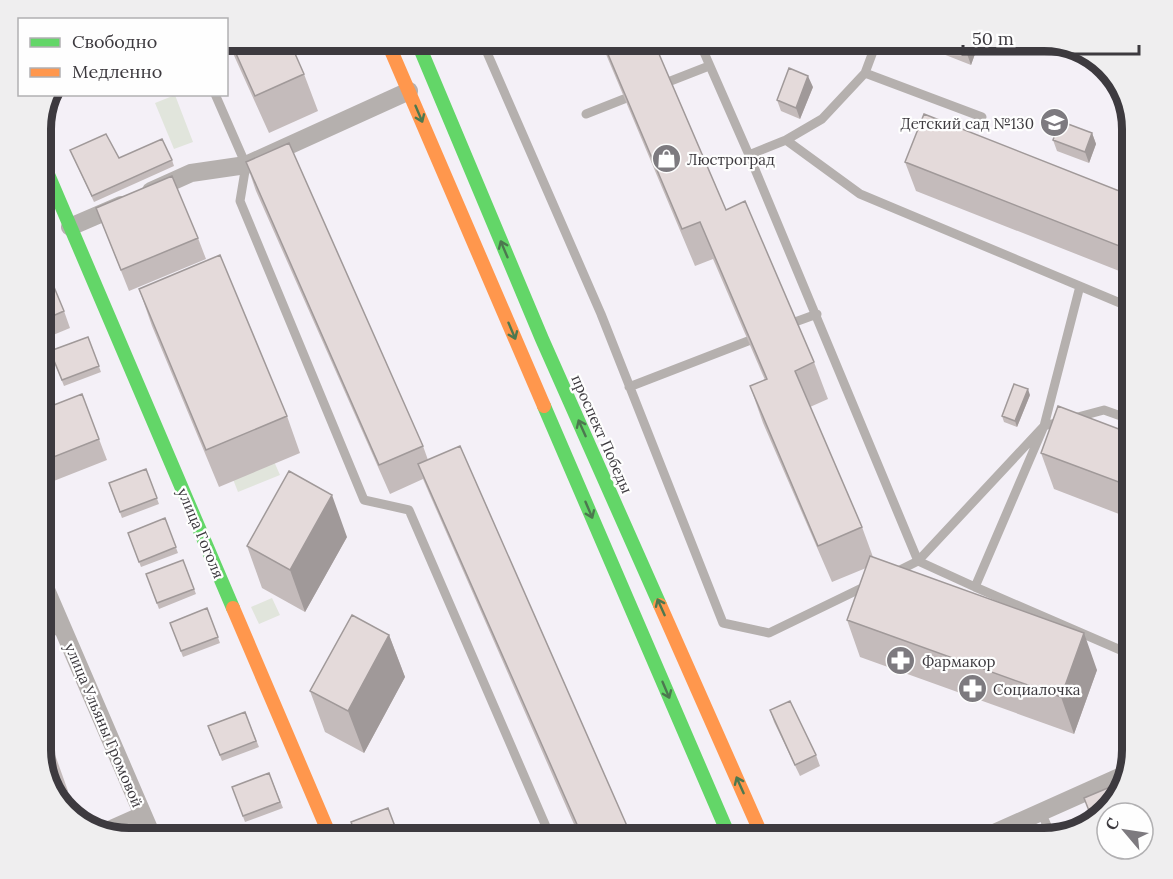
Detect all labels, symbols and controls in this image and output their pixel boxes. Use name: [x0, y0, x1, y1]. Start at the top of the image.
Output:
legend: [18, 18, 228, 96]
scale bar: [963, 18, 1138, 56]
text: 50 m: [972, 27, 1014, 50]
text: Свободно: [72, 30, 157, 53]
text: Медленно: [72, 60, 162, 83]
one-way arrow: [414, 104, 425, 122]
school or university icon: Детский сад №130: [1039, 107, 1071, 139]
place label: Детский сад №130: [900, 114, 1034, 133]
shop icon: Люстроград: [650, 143, 682, 175]
place label: Люстроград: [687, 150, 775, 169]
one-way arrow: [498, 241, 509, 259]
one-way arrow: [507, 322, 518, 340]
street label: проспект Победы: [567, 372, 637, 496]
one-way arrow: [575, 420, 587, 438]
street label: улица Гоголя: [173, 485, 229, 581]
one-way arrow: [584, 501, 595, 519]
one-way arrow: [654, 598, 666, 616]
street label: улица Ульяны Громовой: [61, 640, 147, 810]
pharmacy icon: Фармакор: [885, 645, 917, 677]
place label: Фармакор: [922, 652, 996, 671]
pharmacy icon: Социалочка: [956, 673, 988, 705]
one-way arrow: [661, 680, 672, 698]
place label: Социалочка: [993, 680, 1081, 699]
one-way arrow: [733, 776, 744, 794]
north arrow: [1095, 801, 1155, 861]
text: С: [1100, 814, 1123, 833]

